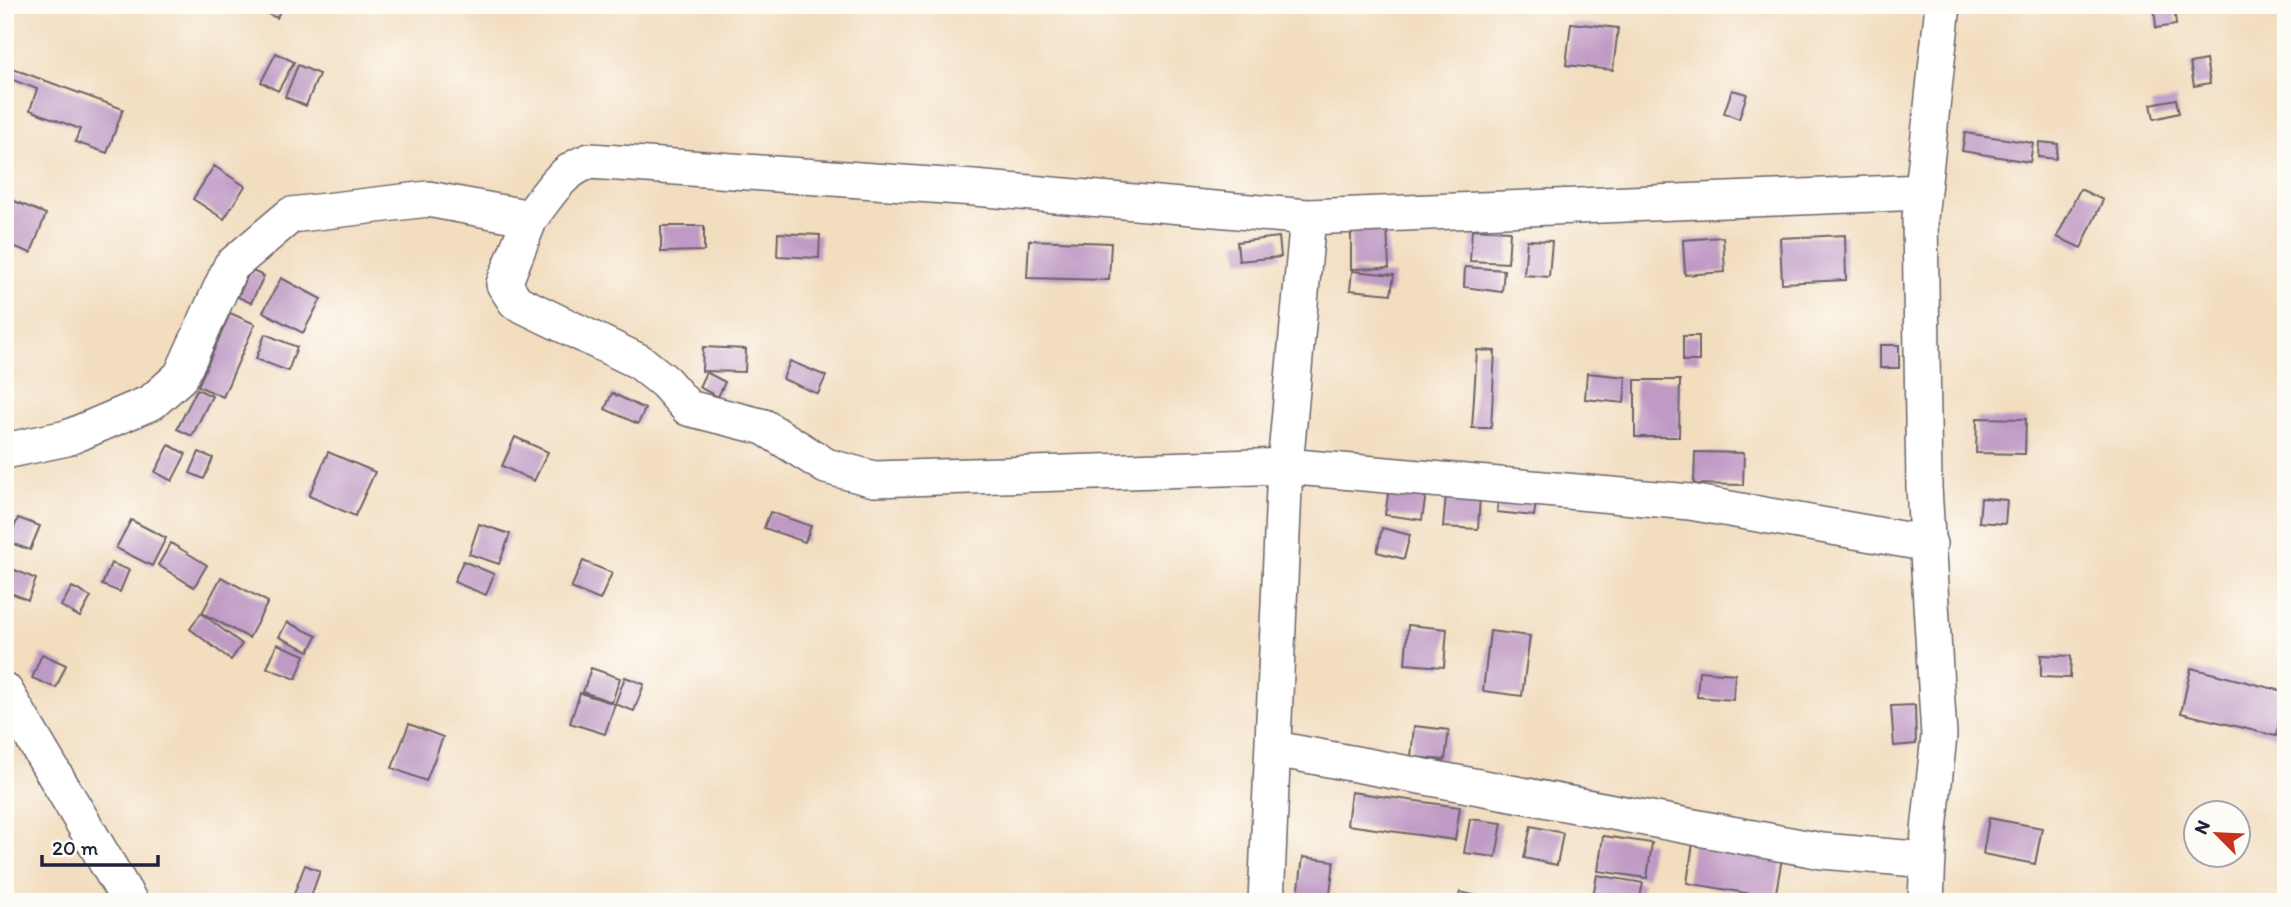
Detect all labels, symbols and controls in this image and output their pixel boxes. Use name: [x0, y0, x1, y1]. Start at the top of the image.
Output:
north arrow: [2182, 799, 2252, 869]
text: N: [2189, 817, 2215, 838]
scale bar: [42, 823, 158, 867]
text: 20 m: [52, 835, 99, 860]

